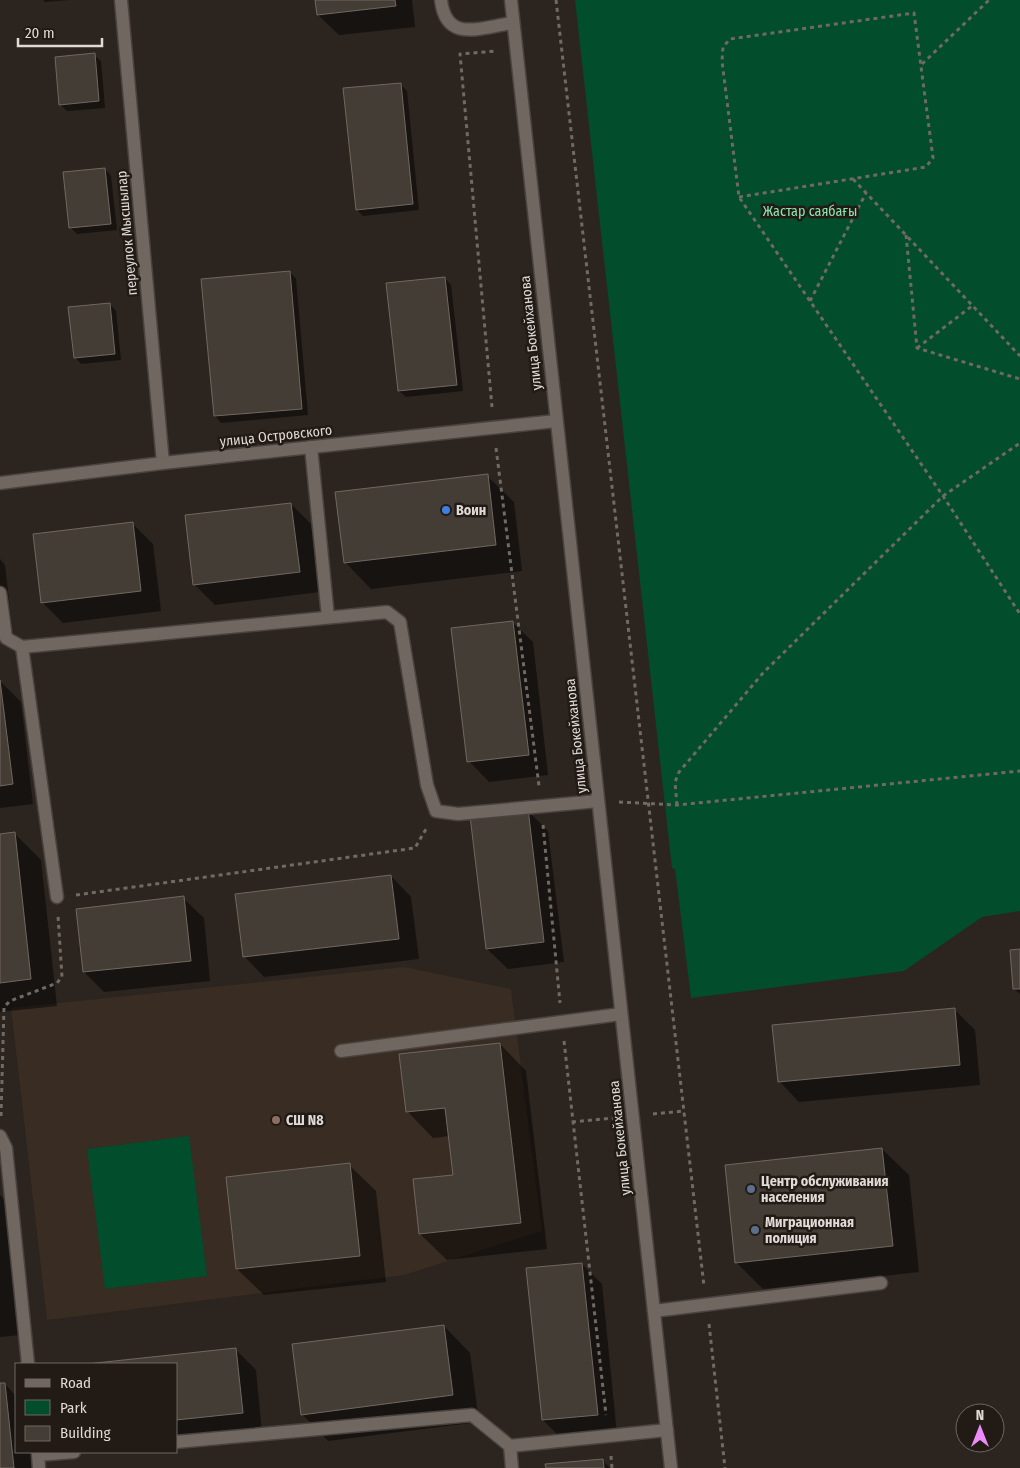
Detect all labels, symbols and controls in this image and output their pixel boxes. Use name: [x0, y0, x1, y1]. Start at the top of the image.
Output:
scale bar: [18, 15, 101, 47]
text: 20 m: [25, 24, 55, 42]
street label: переулок Мысшылар: [113, 170, 141, 296]
park label: Жастар саябағы: [763, 203, 857, 220]
street label: улица Бокейханова: [517, 275, 545, 391]
street label: улица Островского: [219, 422, 333, 450]
place label: Воин: [456, 502, 486, 519]
marker: Воин: [440, 504, 452, 516]
street label: улица Бокейханова: [562, 678, 590, 794]
street label: улица Бокейханова: [606, 1080, 634, 1196]
place label: СШ N8: [286, 1112, 324, 1129]
marker: СШ N8: [270, 1114, 282, 1126]
place label: Центр обслуживания населения: [761, 1173, 889, 1206]
marker: Центр обслуживания населения: [745, 1183, 757, 1195]
place label: Миграционная полиция: [765, 1214, 854, 1247]
marker: Миграционная полиция: [749, 1224, 761, 1236]
legend: [15, 1363, 178, 1453]
text: Road: [60, 1374, 91, 1392]
text: Park: [60, 1399, 87, 1417]
north arrow: [955, 1403, 1005, 1453]
text: N: [976, 1407, 984, 1424]
text: Building: [60, 1424, 111, 1442]

